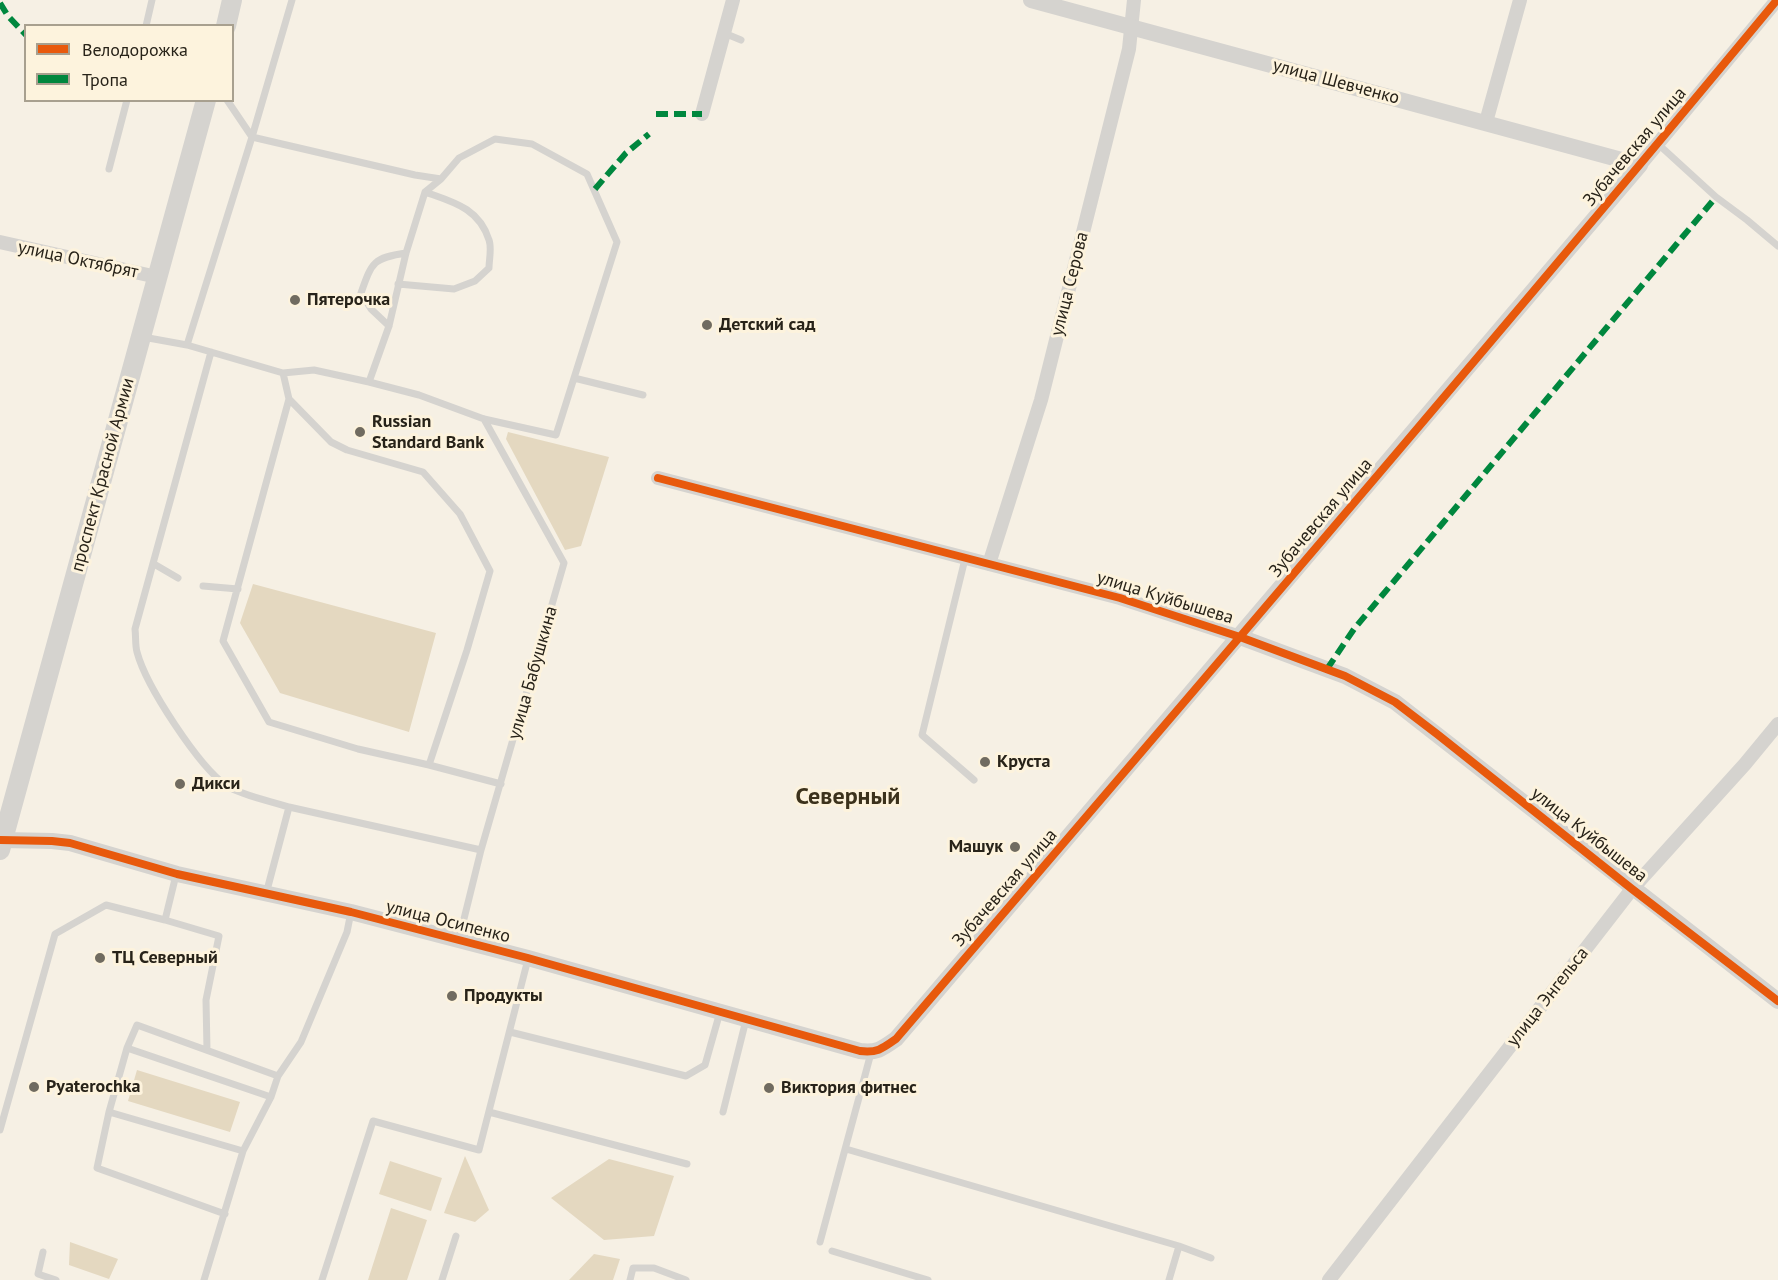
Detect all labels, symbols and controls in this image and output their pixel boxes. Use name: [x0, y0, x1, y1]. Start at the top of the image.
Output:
legend: [24, 24, 234, 102]
text: Велодорожка: [82, 38, 188, 61]
street label: улица Шевченко: [1270, 55, 1402, 109]
text: Тропа: [82, 68, 128, 91]
street label: Зубачевская улица: [1579, 83, 1691, 211]
street label: улица Серова: [1047, 230, 1093, 338]
street label: улица Октябрят: [16, 237, 140, 283]
place label: Пятерочка: [307, 289, 390, 311]
marker: Пятерочка: [288, 293, 302, 307]
place label: Детский сад: [719, 314, 815, 336]
marker: Детский сад: [700, 318, 714, 332]
street label: проспект Красной Армии: [67, 376, 139, 574]
place label: Russian Standard Bank: [372, 411, 484, 454]
marker: Russian Standard Bank: [353, 425, 367, 439]
street label: Зубачевская улица: [1265, 454, 1377, 582]
street label: улица Куйбышева: [1094, 567, 1236, 629]
street label: улица Бабушкина: [504, 604, 562, 742]
place label: Круста: [997, 751, 1050, 773]
marker: Круста: [978, 755, 992, 769]
place label: Дикси: [192, 773, 240, 795]
marker: Дикси: [173, 777, 187, 791]
district label: Северный: [796, 783, 900, 811]
street label: улица Куйбышева: [1527, 783, 1651, 887]
street label: Зубачевская улица: [948, 825, 1062, 951]
place label: Машук: [949, 836, 1003, 858]
marker: Машук: [1008, 840, 1022, 854]
street label: улица Осипенко: [384, 896, 512, 948]
street label: улица Энгельса: [1503, 943, 1593, 1051]
place label: ТЦ Северный: [112, 947, 218, 969]
marker: ТЦ Северный: [93, 951, 107, 965]
place label: Продукты: [464, 985, 543, 1007]
marker: Продукты: [445, 989, 459, 1003]
place label: Pyaterochka: [46, 1076, 141, 1098]
place label: Виктория фитнес: [781, 1077, 917, 1099]
marker: Pyaterochka: [27, 1080, 41, 1094]
marker: Виктория фитнес: [762, 1081, 776, 1095]

